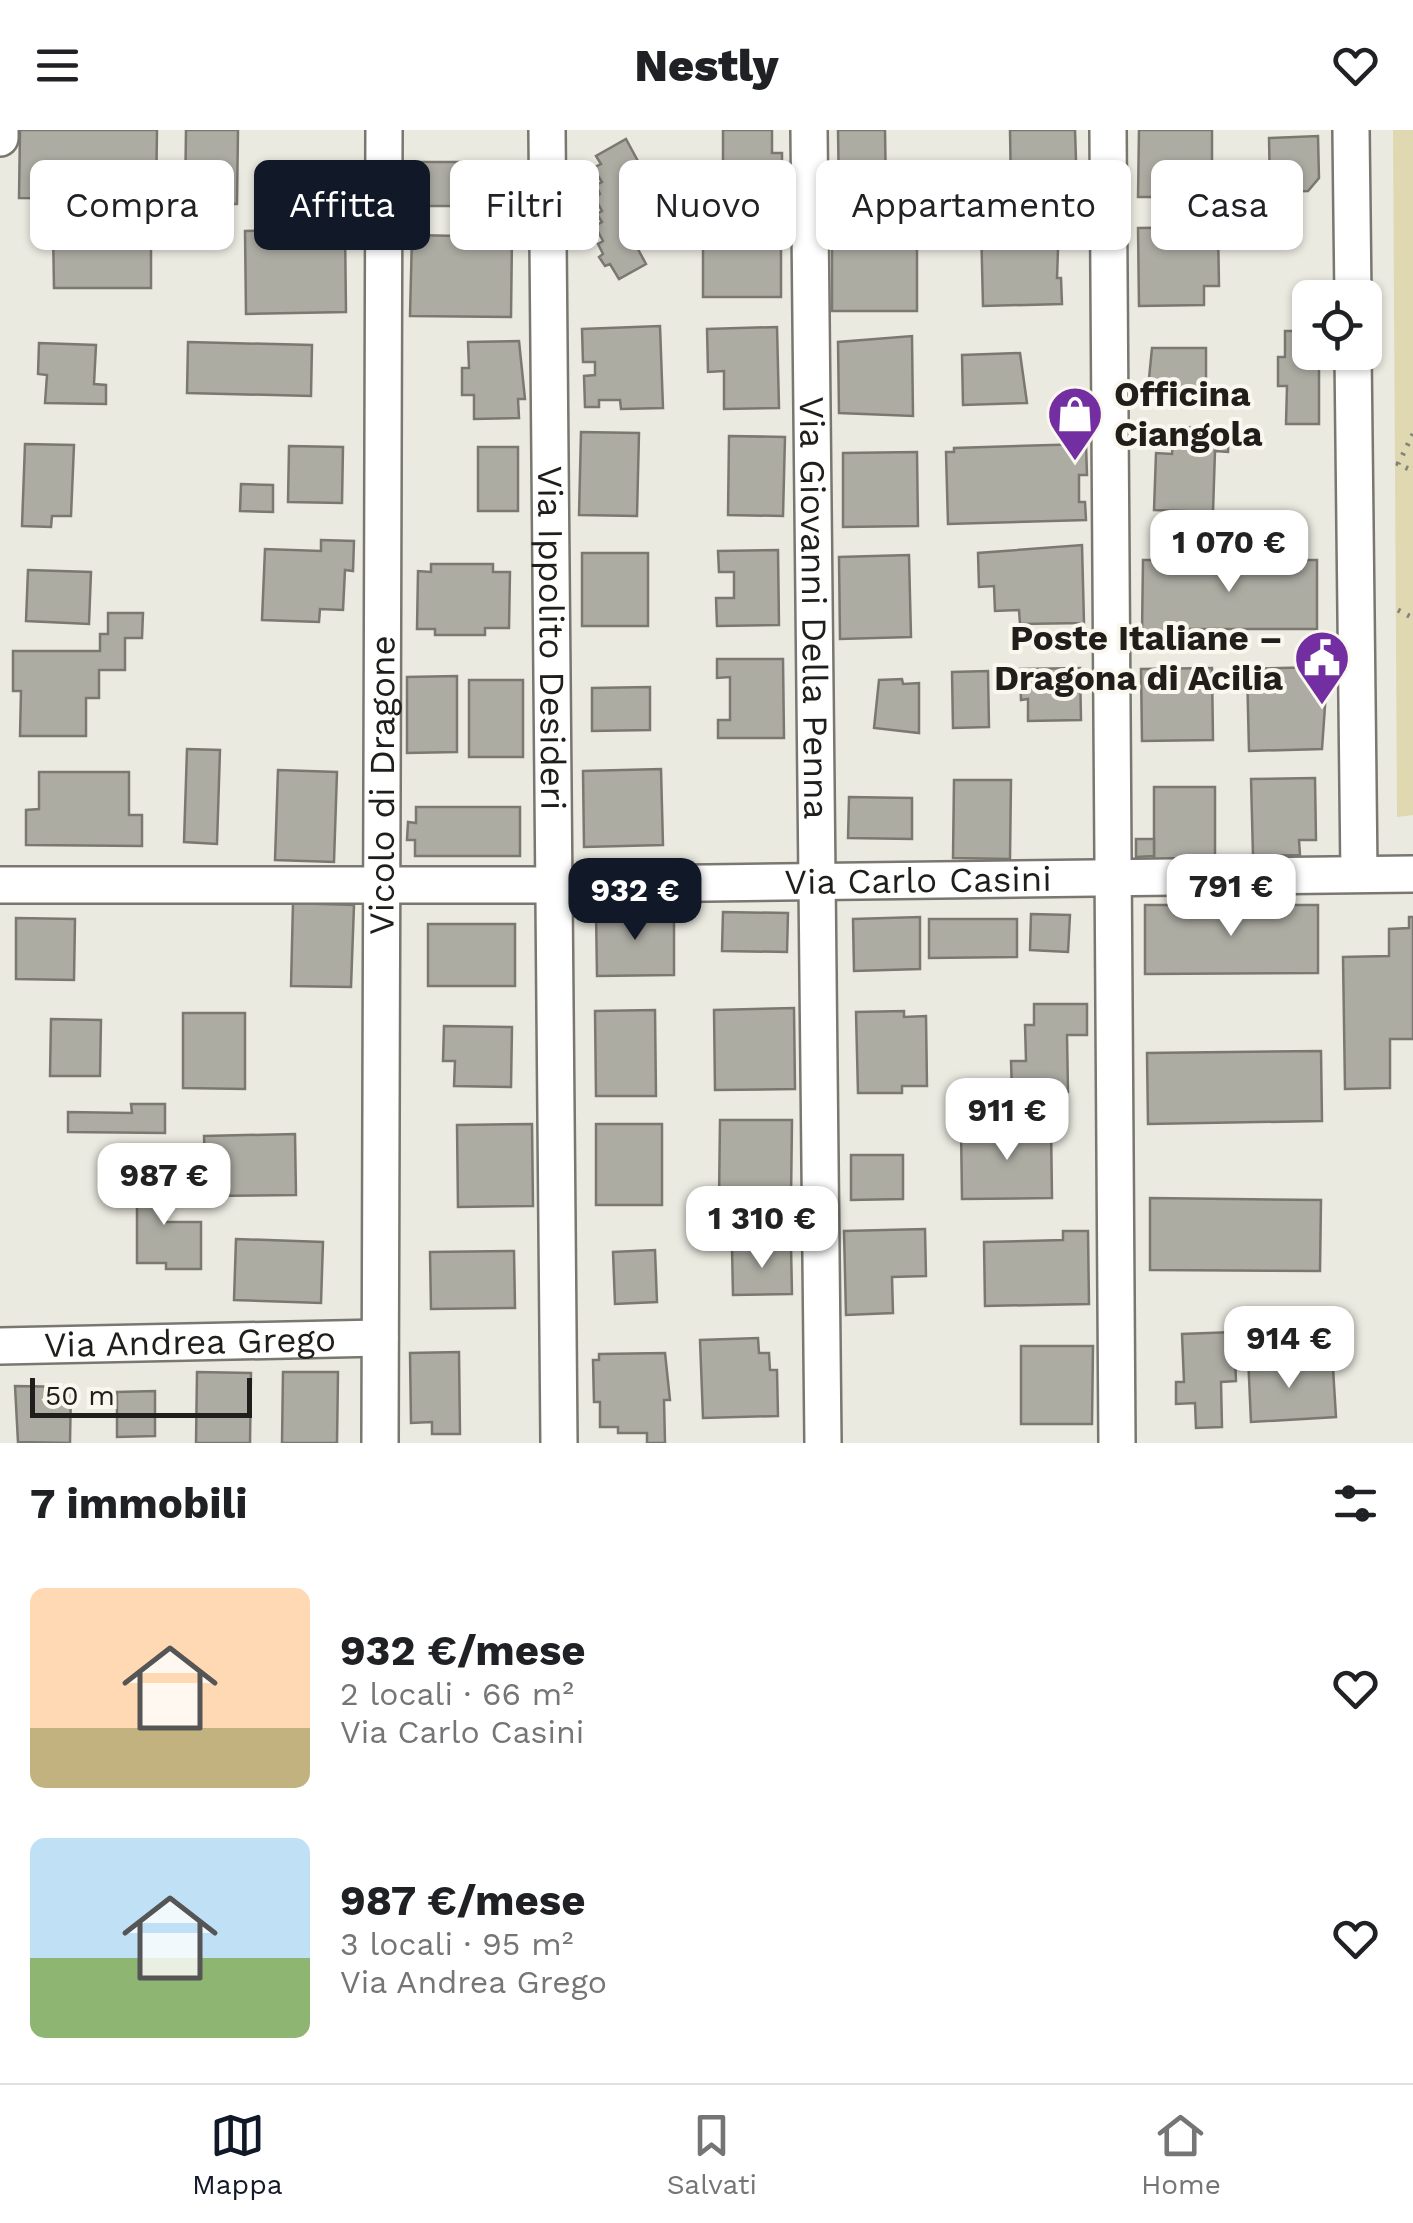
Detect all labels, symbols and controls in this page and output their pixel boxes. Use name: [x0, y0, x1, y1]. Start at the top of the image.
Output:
icon: menu: [30, 38, 85, 93]
icon: heart: [1328, 38, 1383, 93]
text: Nestly: [634, 39, 779, 92]
chip: Compra: [30, 160, 234, 250]
chip: Affitta: [254, 160, 430, 250]
chip: Filtri: [450, 160, 599, 250]
chip: Nuovo: [619, 160, 796, 250]
chip: Appartamento: [816, 160, 1131, 250]
chip: Casa: [1151, 160, 1303, 250]
map controls: [1292, 280, 1382, 370]
button: locate: [1292, 280, 1382, 370]
place label: Officina Ciangola: [1114, 373, 1263, 455]
shop icon: Officina Ciangola: [1045, 384, 1105, 463]
street label: Via Giovanni Della Penna: [791, 396, 837, 820]
street label: Via Ippolito Desideri: [529, 465, 574, 811]
pin: 1 070 €: [1137, 510, 1321, 595]
text: 1 070 €: [1172, 523, 1286, 561]
place label: Poste Italiane – Dragona di Acilia: [994, 617, 1284, 699]
public building icon: Poste Italiane – Dragona di Acilia: [1292, 628, 1352, 707]
street label: Vicolo di Dragone: [361, 635, 403, 935]
pin: 791 €: [1161, 854, 1301, 939]
pin: 932 €: [565, 858, 705, 943]
street label: Via Carlo Casini: [784, 858, 1052, 903]
text: 791 €: [1189, 867, 1273, 905]
text: 932 €: [590, 871, 680, 909]
pin: 911 €: [937, 1078, 1077, 1163]
text: 911 €: [968, 1091, 1046, 1129]
pin: 987 €: [94, 1143, 234, 1228]
text: 987 €: [120, 1156, 209, 1194]
pin: 1 310 €: [670, 1186, 854, 1271]
text: 1 310 €: [708, 1199, 816, 1237]
pin: 914 €: [1219, 1306, 1359, 1391]
street label: Via Andrea Grego: [43, 1318, 336, 1366]
text: 914 €: [1246, 1319, 1332, 1357]
scale bar: [30, 1373, 252, 1418]
text: 50 m: [45, 1379, 115, 1412]
icon: filters: [1328, 1476, 1383, 1531]
text: 7 immobili: [30, 1479, 247, 1528]
text: 932 €/mese: [340, 1626, 586, 1675]
icon: home: [110, 1628, 230, 1748]
icon: heart: [1328, 1661, 1383, 1716]
text: 2 locali · 66 m²: [340, 1675, 574, 1713]
text: Via Carlo Casini: [340, 1713, 584, 1751]
text: 987 €/mese: [340, 1876, 585, 1925]
icon: home: [110, 1878, 230, 1998]
icon: heart: [1328, 1911, 1383, 1966]
text: 3 locali · 95 m²: [340, 1925, 573, 1963]
text: Via Andrea Grego: [340, 1963, 607, 2001]
tab: Mappa: [192, 2108, 283, 2201]
tab: Salvati: [667, 2108, 757, 2201]
tab: Home: [1141, 2108, 1221, 2201]

